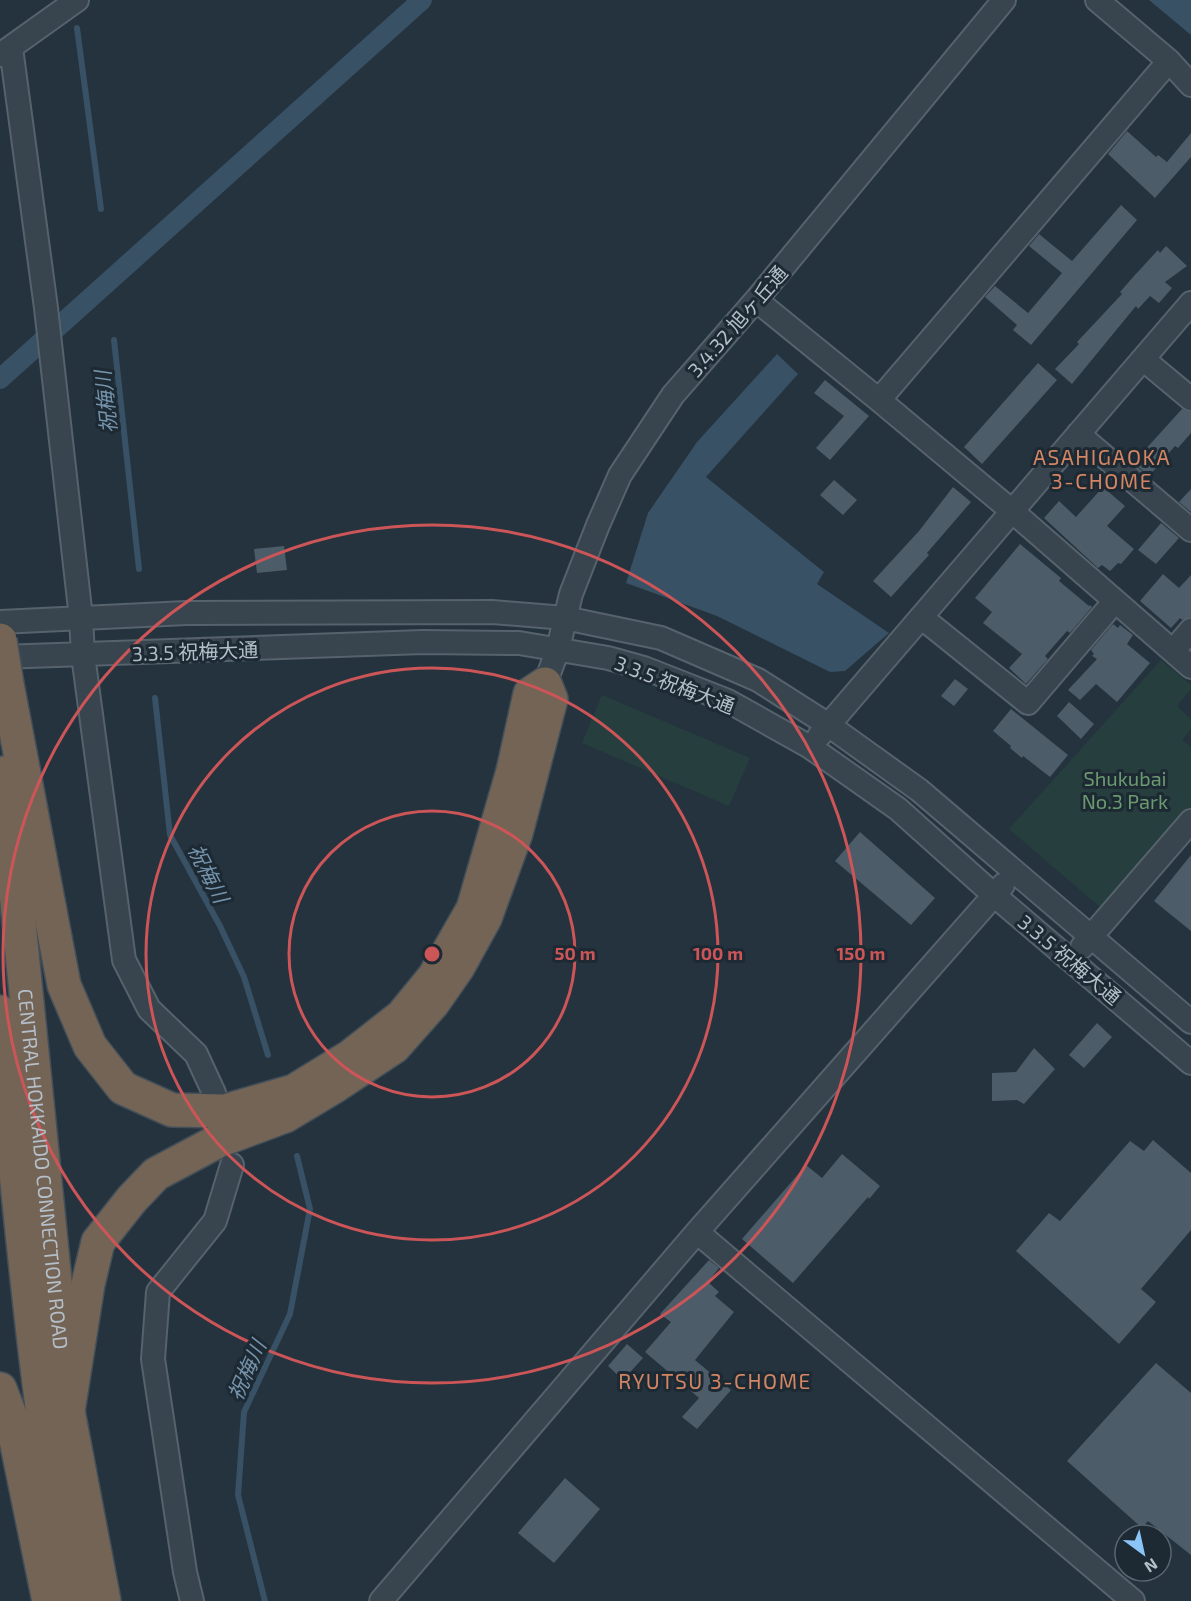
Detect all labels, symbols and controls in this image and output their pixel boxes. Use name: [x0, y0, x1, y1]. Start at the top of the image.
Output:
street label: 3.4.32 旭ヶ丘通: [682, 261, 792, 381]
water label: 祝梅川: [89, 367, 121, 435]
district label: ASAHIGAOKA 3-CHOME: [1033, 444, 1171, 493]
street label: 3.3.5 祝梅大通: [131, 637, 259, 665]
street label: 3.3.5 祝梅大通: [612, 650, 738, 718]
park label: Shukubai No.3 Park: [1082, 766, 1168, 813]
water label: 祝梅川: [184, 839, 235, 909]
street label: 3.3.5 祝梅大通: [1014, 909, 1126, 1009]
text: 50 m: [554, 942, 596, 964]
text: 100 m: [693, 942, 743, 964]
text: 150 m: [837, 942, 885, 964]
centre of rings: [422, 944, 442, 964]
street label: CENTRAL HOKKAIDO CONNECTION ROAD: [14, 988, 74, 1350]
water label: 祝梅川: [222, 1334, 271, 1404]
district label: RYUTSU 3-CHOME: [618, 1368, 812, 1393]
north arrow: [1113, 1523, 1173, 1583]
text: N: [1141, 1555, 1161, 1577]

